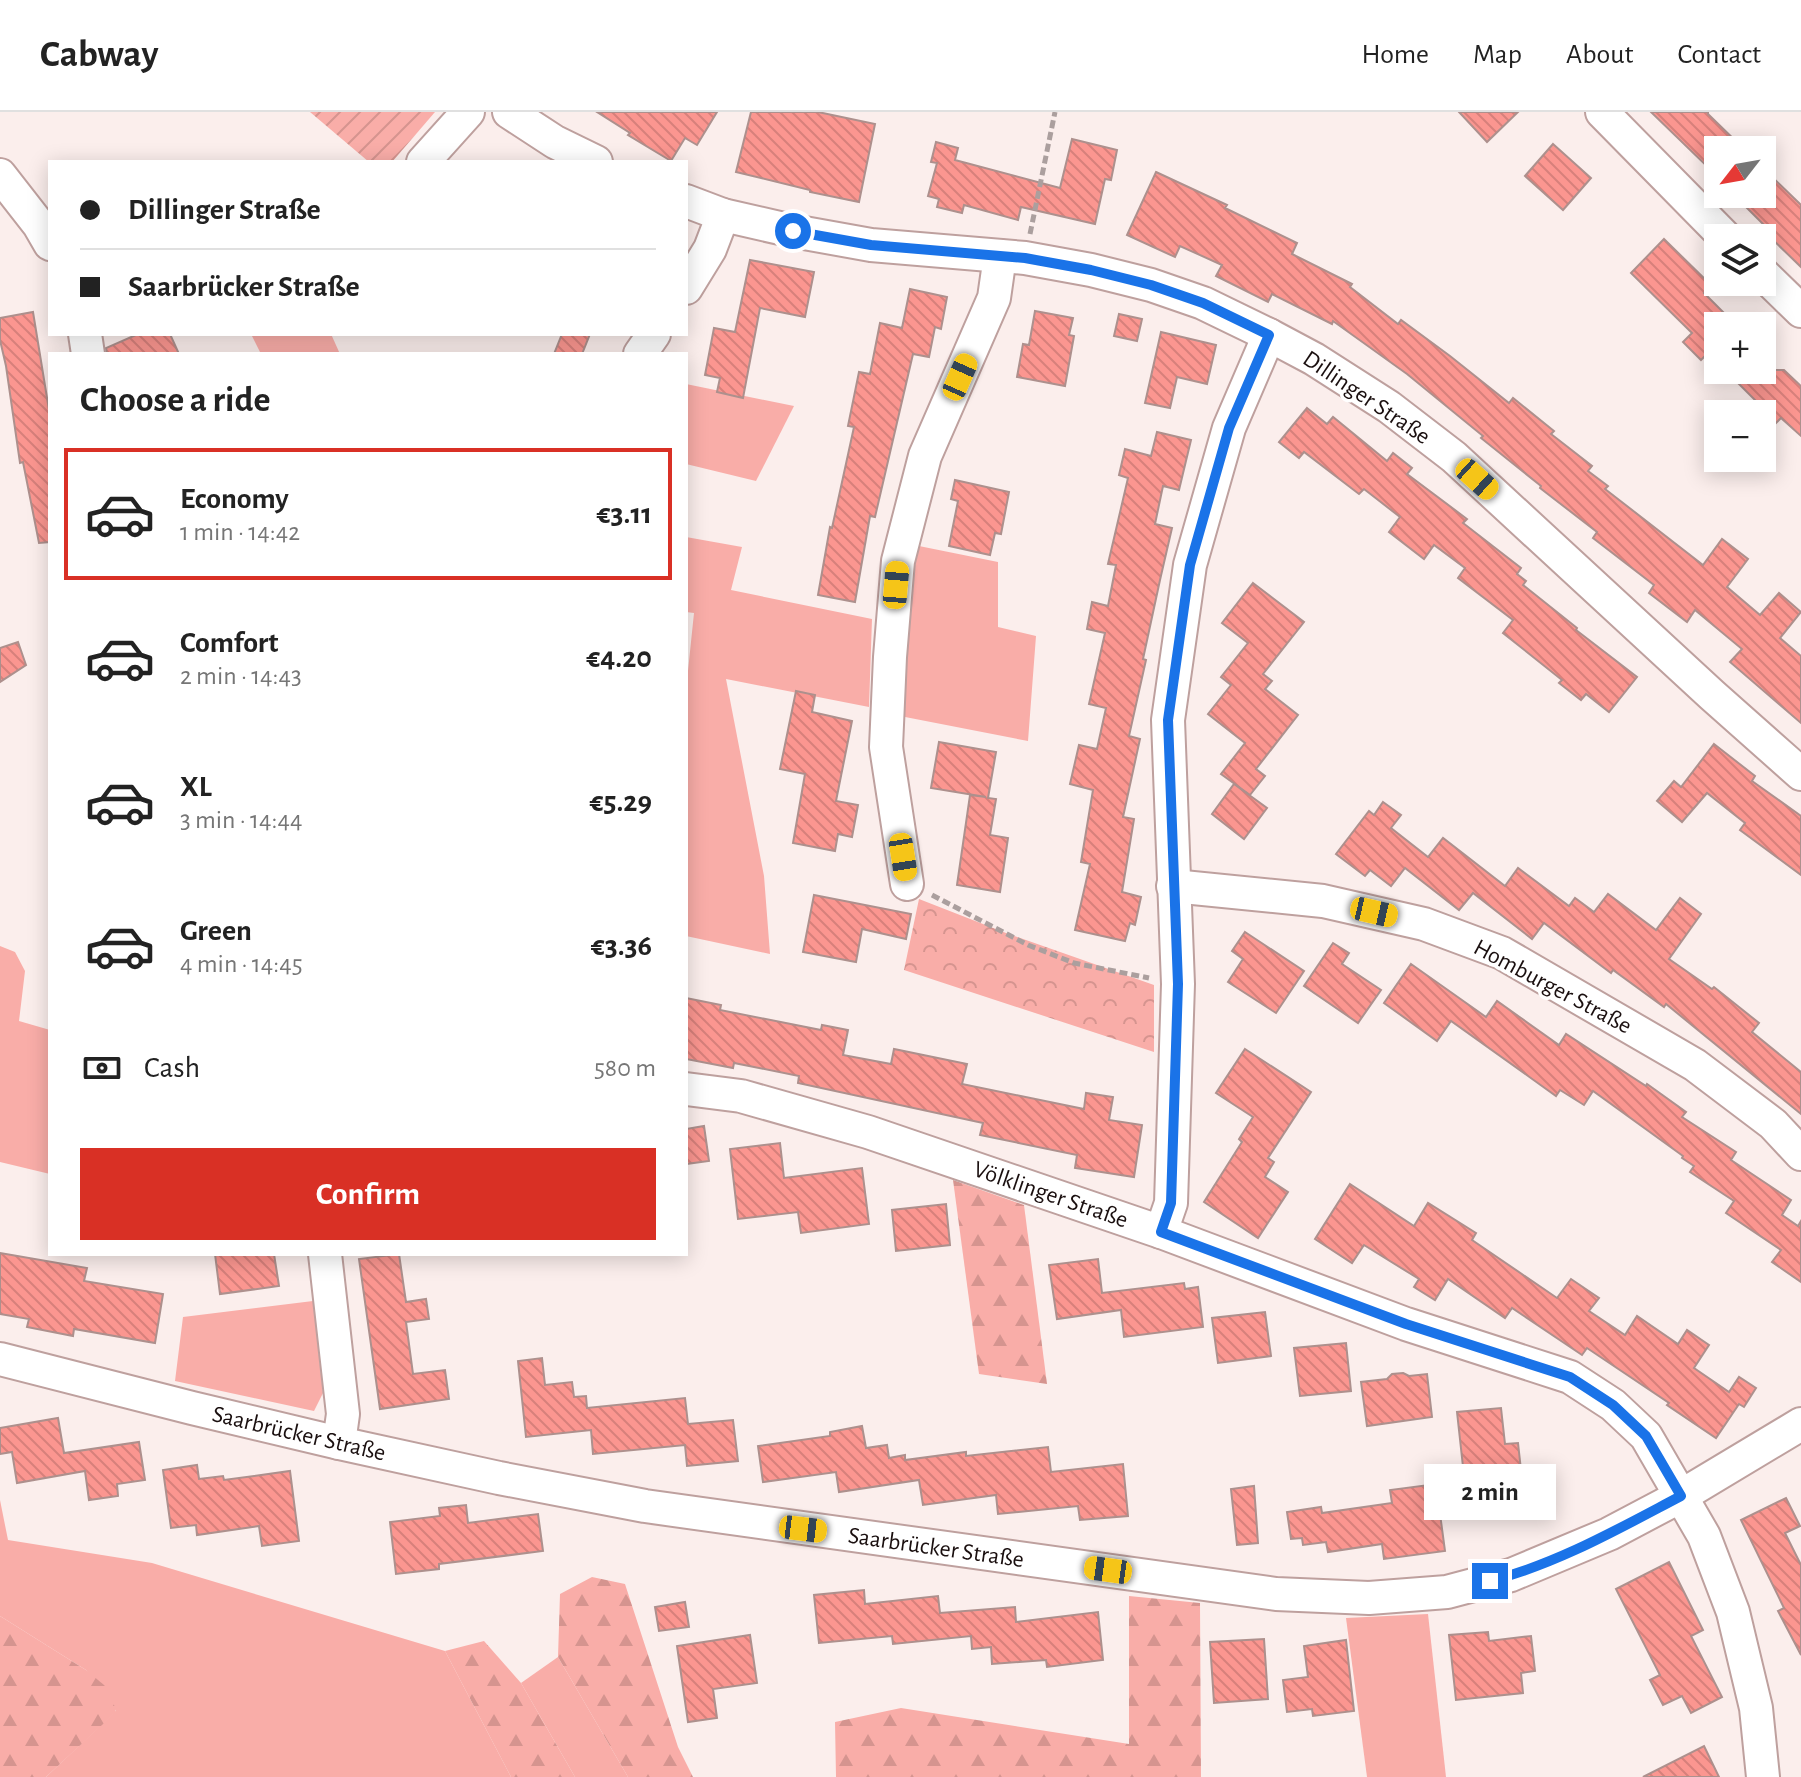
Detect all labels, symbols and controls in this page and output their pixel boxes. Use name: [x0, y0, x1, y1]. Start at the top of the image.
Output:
text: Cabway: [40, 36, 158, 74]
text: Home: [1362, 41, 1429, 69]
text: Map: [1473, 41, 1522, 69]
text: About: [1566, 41, 1634, 69]
text: Contact: [1678, 41, 1761, 69]
north arrow: [1704, 136, 1776, 208]
map controls: [1704, 136, 1776, 472]
text: Dillinger Straße: [128, 195, 321, 225]
route start: [775, 213, 811, 249]
button: layers: [1704, 224, 1776, 296]
text: Saarbrücker Straße: [128, 272, 360, 302]
button: +: [1704, 312, 1776, 384]
street label: Dillinger Straße: [1298, 347, 1434, 449]
car: [939, 350, 981, 404]
text: Choose a ride: [80, 382, 270, 418]
button: −: [1704, 400, 1776, 472]
car: [1451, 454, 1503, 504]
icon: car: [84, 478, 156, 550]
text: Economy: [180, 484, 289, 514]
text: €3.11: [597, 499, 652, 529]
text: 1 min · 14:42: [180, 519, 300, 545]
car: [882, 560, 910, 610]
icon: car: [84, 622, 156, 694]
text: Comfort: [180, 628, 279, 658]
text: €4.20: [586, 643, 652, 673]
text: 2 min · 14:43: [180, 663, 302, 689]
icon: car: [84, 766, 156, 838]
text: XL: [180, 772, 212, 802]
text: €5.29: [590, 787, 652, 817]
text: 3 min · 14:44: [180, 807, 302, 833]
car: [887, 831, 919, 883]
car: [1348, 895, 1400, 929]
icon: car: [84, 910, 156, 982]
text: Green: [180, 916, 252, 946]
text: €3.36: [591, 931, 652, 961]
street label: Homburger Straße: [1470, 935, 1636, 1039]
text: 4 min · 14:45: [180, 951, 303, 977]
icon: cash: [80, 1046, 124, 1090]
text: Cash: [144, 1053, 200, 1083]
text: 580 m: [594, 1055, 656, 1081]
button: Confirm: [80, 1148, 656, 1240]
street label: Völklinger Straße: [970, 1157, 1131, 1233]
street label: Saarbrücker Straße: [210, 1402, 388, 1466]
callout: 2 min: [1424, 1465, 1556, 1521]
text: 2 min: [1461, 1479, 1519, 1505]
car: [778, 1514, 828, 1544]
street label: Saarbrücker Straße: [846, 1524, 1025, 1572]
car: [1083, 1555, 1133, 1585]
route end: [1472, 1563, 1508, 1599]

